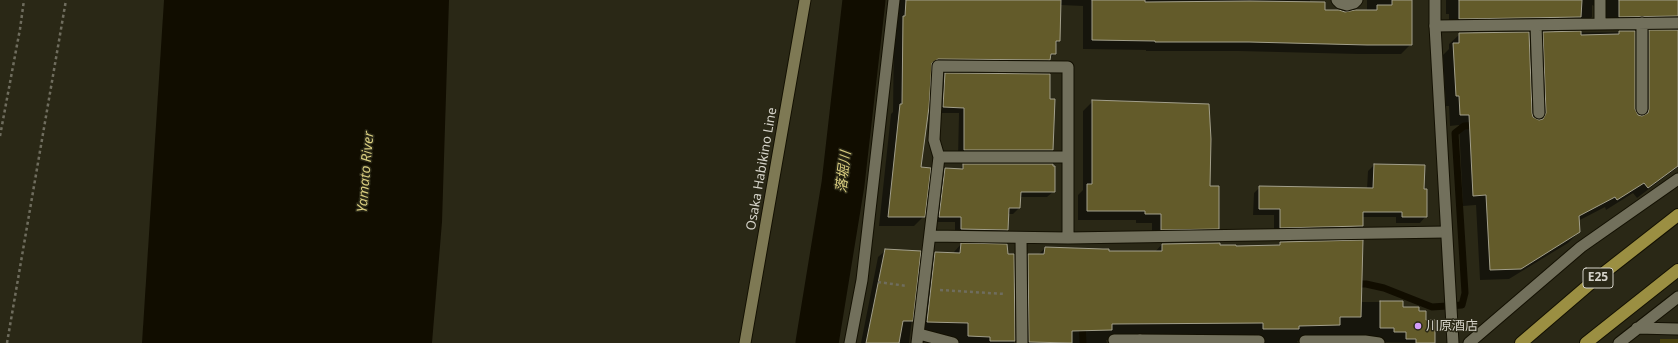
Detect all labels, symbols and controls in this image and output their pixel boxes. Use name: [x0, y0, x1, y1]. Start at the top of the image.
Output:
street label: Osaka Habikino Line: [743, 106, 781, 232]
water label: Yamato River: [354, 131, 378, 213]
water label: 落堀川: [833, 150, 855, 194]
road number: E25: [1583, 268, 1613, 288]
place label: 川原酒店: [1426, 318, 1478, 334]
marker: 川原酒店: [1413, 321, 1423, 331]

